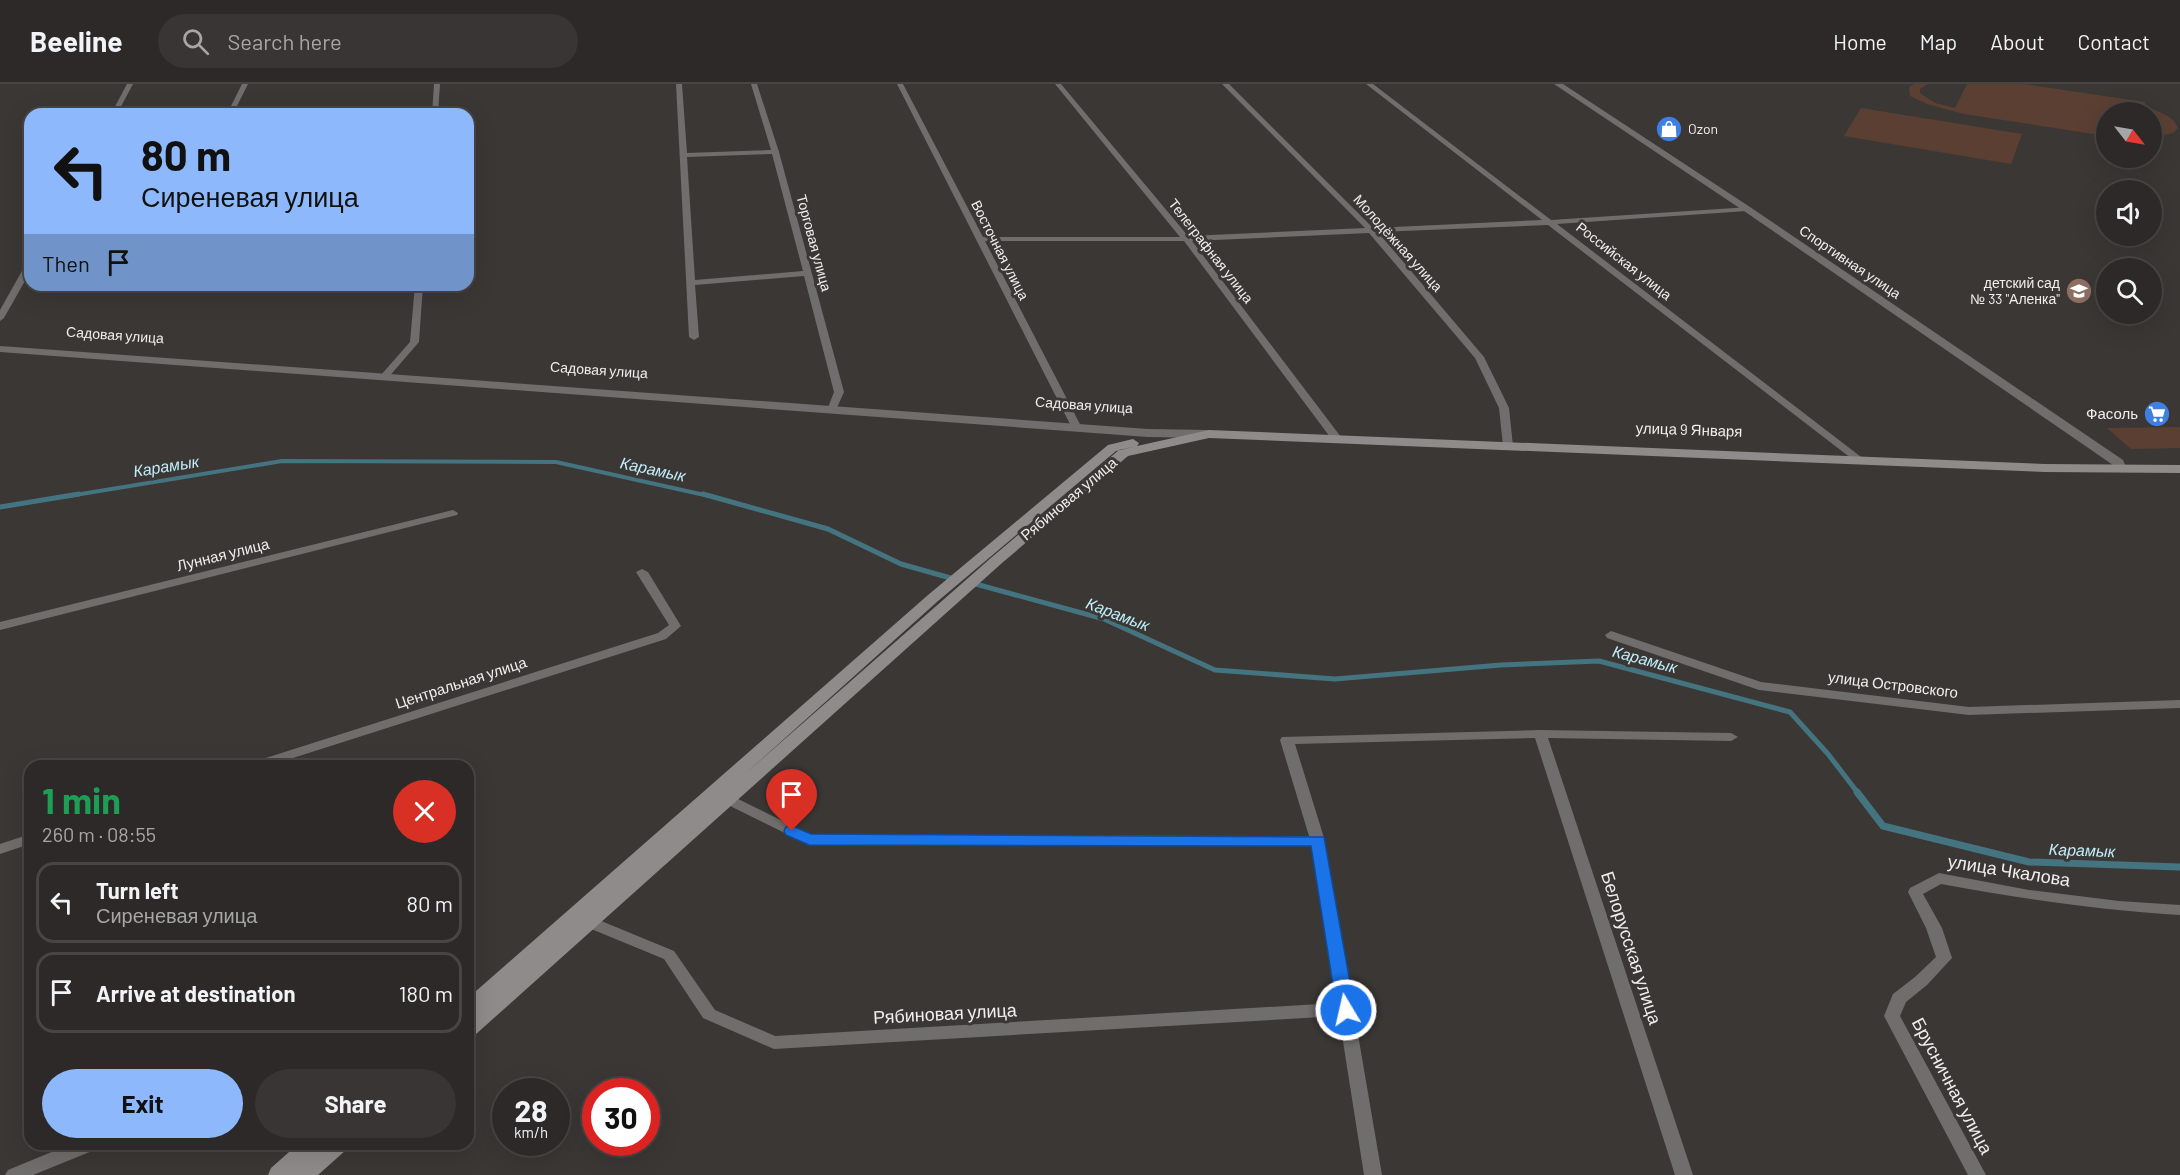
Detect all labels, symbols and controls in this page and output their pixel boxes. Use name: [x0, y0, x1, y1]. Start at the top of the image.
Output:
search box: [158, 14, 578, 68]
text: Beeline: [30, 24, 122, 58]
icon: search: [179, 25, 212, 58]
text: Search here: [227, 28, 342, 54]
text: Home: [1833, 29, 1887, 54]
text: Map: [1920, 29, 1957, 54]
text: About: [1990, 29, 2045, 54]
text: Contact: [2078, 29, 2150, 54]
north arrow: [2096, 102, 2162, 168]
map controls: [2096, 102, 2162, 324]
shop icon: Ozon: [1654, 114, 1684, 144]
place label: Ozon: [1688, 120, 1718, 137]
text: 80 m: [141, 129, 231, 179]
icon: left: [42, 132, 120, 210]
text: Сиреневая улица: [141, 180, 359, 212]
button: sound: [2096, 180, 2162, 246]
street label: Молодёжная улица: [1350, 191, 1447, 295]
street label: Торговая улица: [793, 193, 836, 293]
street label: Телеграфная улица: [1165, 195, 1258, 306]
street label: Восточная улица: [968, 197, 1033, 303]
street label: Российская улица: [1573, 218, 1676, 303]
street label: Спортивная улица: [1796, 221, 1905, 302]
icon: arrive: [102, 246, 135, 279]
text: Then: [42, 250, 90, 276]
button: search: [2096, 258, 2162, 324]
place label: детский сад № 33 "Аленка": [1970, 274, 2060, 307]
school or university icon: детский сад № 33 "Аленка": [2064, 276, 2094, 306]
street label: Садовая улица: [66, 323, 165, 346]
street label: Садовая улица: [550, 358, 649, 381]
street label: Садовая улица: [1035, 393, 1134, 416]
supermarket icon: Фасоль: [2142, 399, 2172, 429]
place label: Фасоль: [2086, 404, 2138, 422]
street label: улица 9 Января: [1635, 418, 1743, 440]
water label: Карамык: [132, 451, 202, 480]
water label: Карамык: [619, 452, 689, 485]
street label: Рябиновая улица: [1017, 452, 1121, 544]
street label: Лунная улица: [175, 534, 272, 574]
water label: Карамык: [1084, 593, 1154, 635]
water label: Карамык: [1611, 641, 1681, 677]
street label: Центральная улица: [393, 652, 529, 712]
street label: улица Островского: [1827, 667, 1959, 701]
pin: [766, 769, 817, 831]
text: 1 min: [42, 778, 121, 821]
icon: arrive: [775, 778, 808, 811]
button: close: [393, 780, 456, 843]
text: 260 m · 08:55: [42, 822, 156, 846]
water label: Карамык: [2048, 839, 2117, 860]
street label: улица Чкалова: [1946, 849, 2073, 891]
street label: Белорусская улица: [1597, 868, 1667, 1028]
text: Turn left: [96, 877, 179, 903]
icon: left: [45, 886, 78, 919]
text: 80 m: [407, 890, 453, 916]
text: Сиреневая улица: [96, 903, 257, 927]
icon: arrive: [45, 976, 78, 1009]
position arrow: [1314, 978, 1378, 1042]
text: Arrive at destination: [96, 980, 295, 1006]
text: 180 m: [399, 980, 453, 1006]
street label: Рябиновая улица: [873, 998, 1018, 1028]
street label: Брусничная улица: [1908, 1013, 1999, 1158]
button: Exit: [42, 1069, 243, 1138]
button: Share: [255, 1069, 456, 1138]
speed limit sign: 30: [582, 1078, 660, 1156]
text: 28: [514, 1092, 548, 1128]
text: km/h: [514, 1123, 548, 1141]

